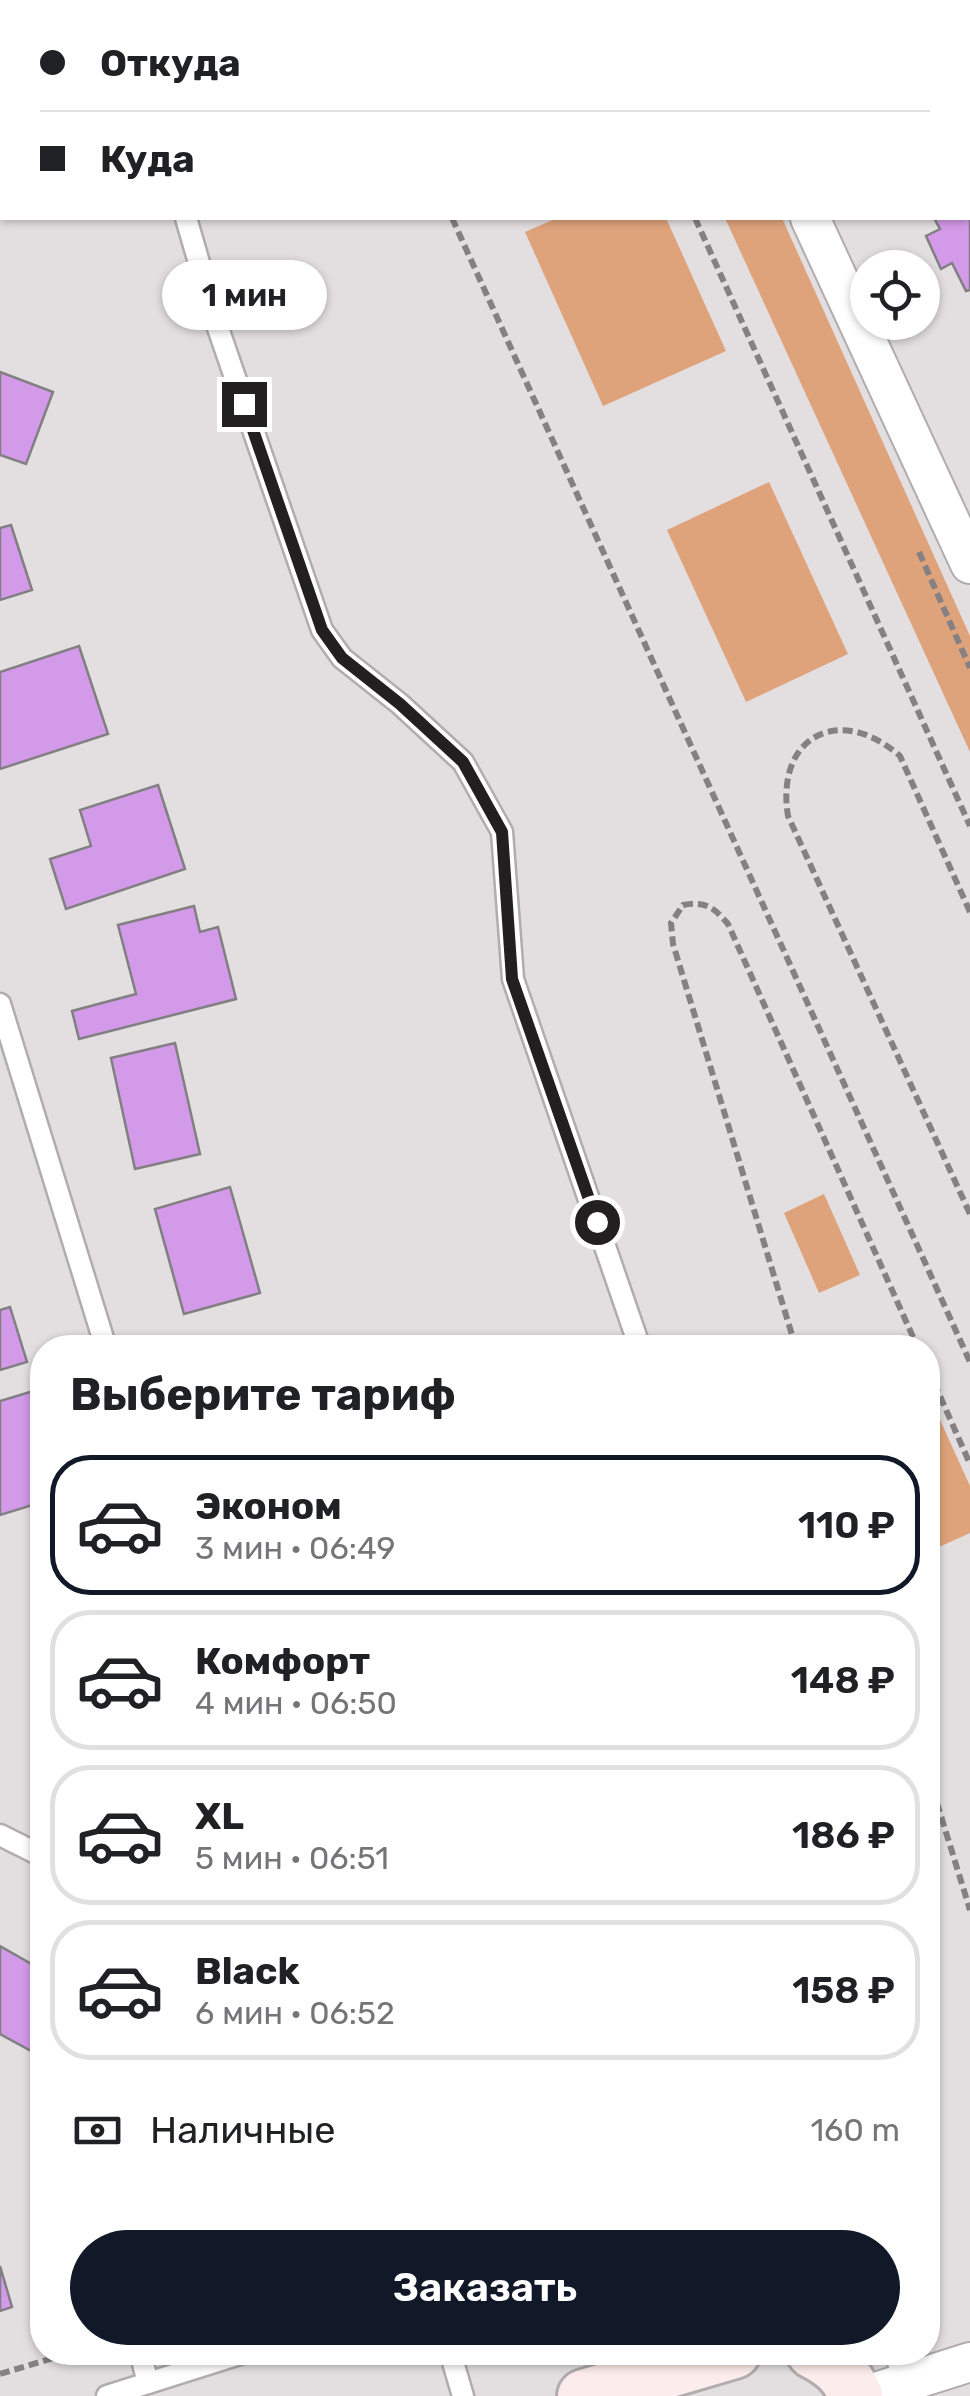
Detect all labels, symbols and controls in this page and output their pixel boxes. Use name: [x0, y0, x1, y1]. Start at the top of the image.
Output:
text: Откуда: [100, 40, 241, 86]
text: Куда: [100, 136, 195, 182]
map controls: [850, 250, 940, 340]
button: locate: [850, 250, 940, 340]
callout: 1 мин: [162, 259, 326, 329]
text: 1 мин: [202, 276, 287, 314]
route end: [222, 382, 267, 427]
route start: [575, 1200, 620, 1245]
text: Выберите тариф: [70, 1368, 456, 1421]
icon: car: [75, 1480, 165, 1570]
text: Эконом: [195, 1483, 342, 1529]
text: 110 ₽: [798, 1502, 895, 1548]
text: 3 мин · 06:49: [195, 1529, 396, 1567]
icon: car: [75, 1635, 165, 1725]
text: Комфорт: [195, 1638, 370, 1684]
text: 148 ₽: [791, 1657, 895, 1703]
text: 4 мин · 06:50: [195, 1684, 397, 1722]
icon: car: [75, 1790, 165, 1880]
text: XL: [195, 1793, 244, 1839]
text: 186 ₽: [792, 1812, 895, 1858]
text: 5 мин · 06:51: [195, 1839, 389, 1877]
icon: car: [75, 1945, 165, 2035]
text: Black: [195, 1948, 300, 1994]
text: 158 ₽: [792, 1967, 895, 2013]
text: 6 мин · 06:52: [195, 1994, 395, 2032]
icon: cash: [70, 2103, 125, 2158]
text: Наличные: [150, 2107, 336, 2153]
text: 160 m: [810, 2111, 900, 2149]
button: Заказать: [70, 2230, 900, 2345]

